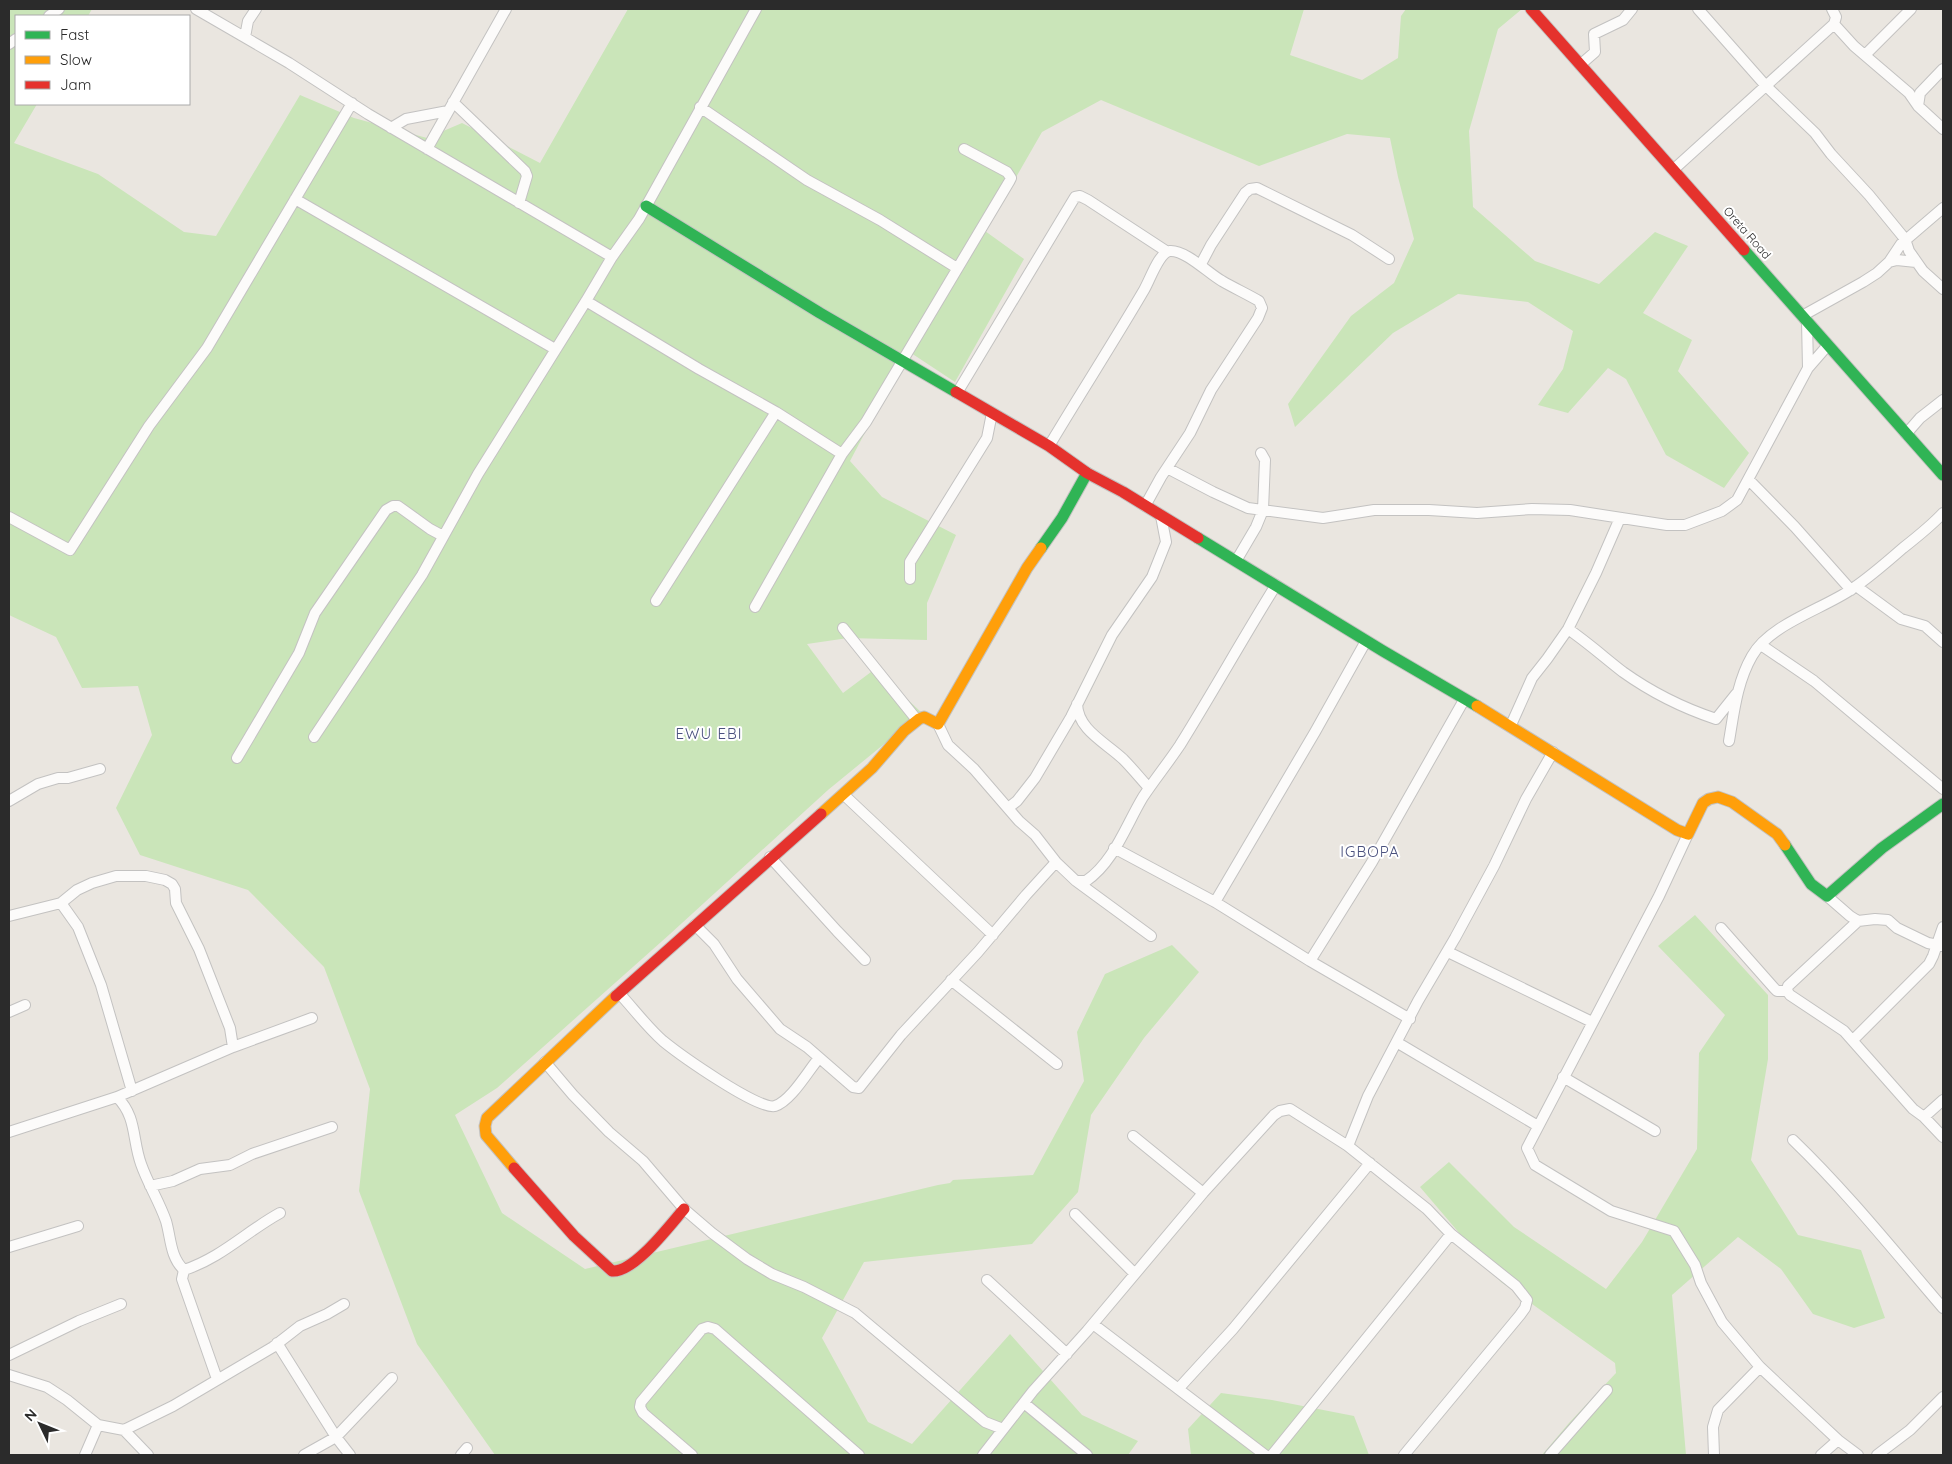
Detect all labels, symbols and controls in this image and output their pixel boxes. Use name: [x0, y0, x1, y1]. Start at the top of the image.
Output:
legend: [15, 15, 190, 105]
text: Fast: [60, 25, 89, 44]
text: Slow: [60, 50, 92, 69]
text: Jam: [60, 75, 91, 94]
street label: Oreta Road: [1720, 203, 1774, 262]
district label: EWU EBI: [676, 724, 742, 743]
district label: IGBOPA: [1340, 842, 1400, 861]
north arrow: [15, 1399, 65, 1449]
text: N: [20, 1405, 41, 1425]

